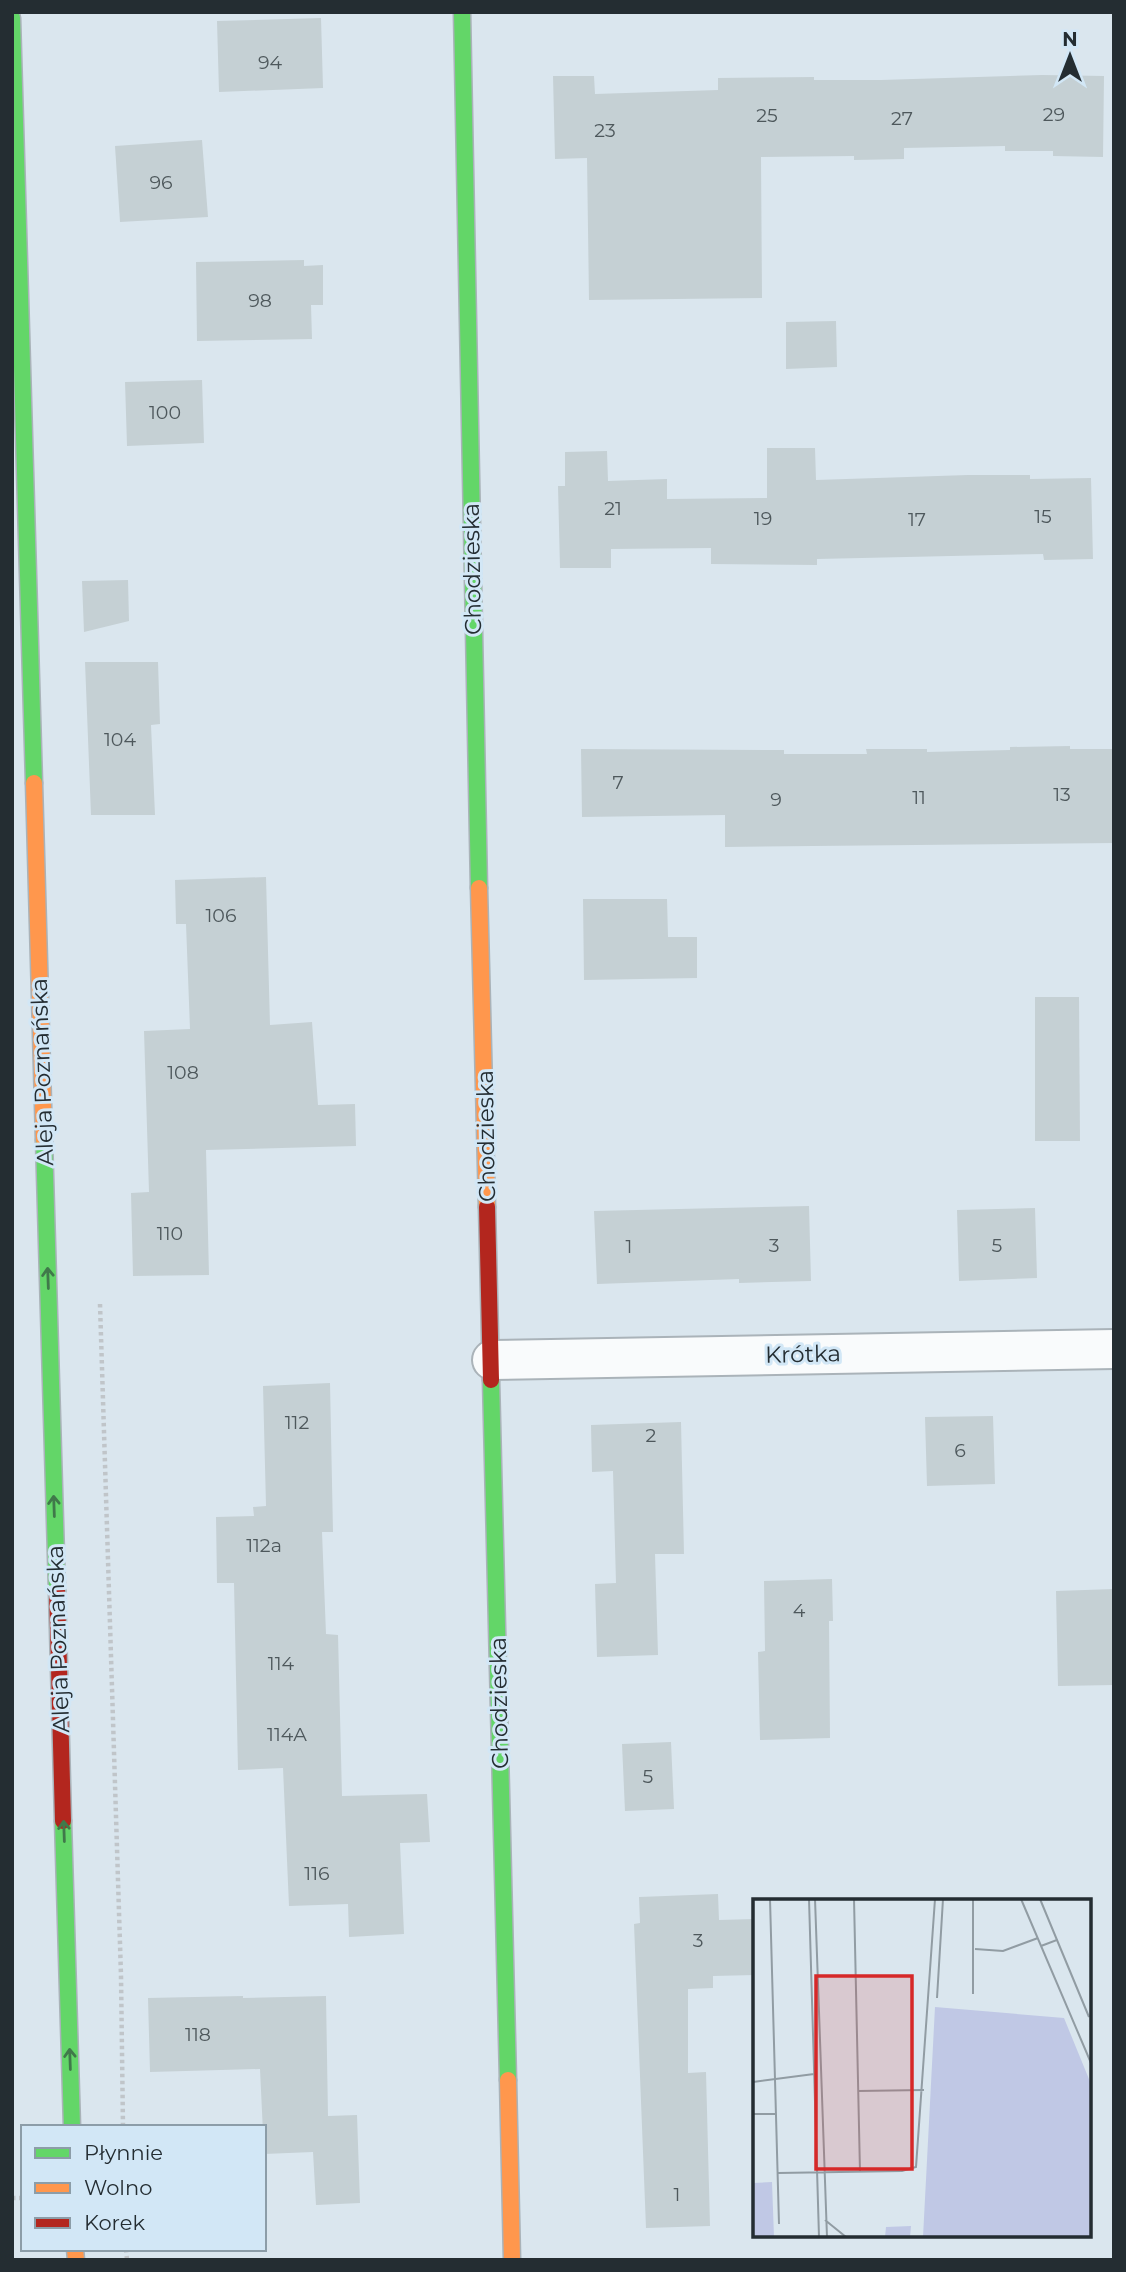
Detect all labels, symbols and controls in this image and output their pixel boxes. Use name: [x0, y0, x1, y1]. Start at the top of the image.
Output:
north arrow: [1035, 21, 1105, 91]
text: N: [1062, 28, 1078, 51]
house number: 94: [258, 51, 283, 74]
house number: 29: [1043, 103, 1065, 126]
house number: 25: [756, 104, 778, 127]
house number: 27: [891, 107, 913, 130]
house number: 23: [594, 119, 616, 142]
house number: 96: [149, 171, 173, 194]
house number: 98: [248, 289, 272, 312]
house number: 100: [149, 401, 181, 424]
house number: 21: [604, 497, 622, 520]
street label: Chodzieska: [457, 503, 487, 635]
house number: 15: [1034, 505, 1052, 528]
house number: 19: [754, 507, 772, 530]
house number: 17: [908, 508, 926, 531]
house number: 104: [104, 728, 136, 751]
house number: 7: [612, 771, 624, 794]
house number: 13: [1053, 783, 1071, 806]
house number: 11: [912, 786, 926, 809]
house number: 9: [770, 788, 782, 811]
house number: 106: [205, 904, 237, 927]
street label: Aleja Poznańska: [25, 978, 59, 1166]
house number: 108: [167, 1061, 199, 1084]
street label: Chodzieska: [471, 1070, 501, 1202]
house number: 110: [157, 1222, 183, 1245]
house number: 3: [769, 1234, 779, 1257]
house number: 5: [992, 1234, 1003, 1257]
house number: 1: [626, 1235, 632, 1258]
one-way arrow: [41, 1267, 55, 1290]
street label: Krótka: [765, 1339, 841, 1369]
house number: 112: [285, 1411, 309, 1434]
house number: 2: [646, 1424, 657, 1447]
house number: 6: [954, 1439, 966, 1462]
one-way arrow: [48, 1495, 61, 1518]
house number: 112a: [246, 1534, 282, 1557]
street label: Aleja Poznańska: [41, 1545, 75, 1733]
house number: 4: [793, 1599, 806, 1622]
street label: Chodzieska: [484, 1637, 514, 1769]
house number: 114: [268, 1652, 295, 1675]
house number: 114A: [267, 1723, 307, 1746]
house number: 5: [643, 1765, 654, 1788]
one-way arrow: [57, 1820, 70, 1843]
house number: 116: [304, 1862, 330, 1885]
inset map: [753, 1899, 1091, 2237]
house number: 3: [693, 1929, 703, 1952]
house number: 118: [185, 2023, 211, 2046]
one-way arrow: [63, 2047, 77, 2070]
legend: [21, 2125, 266, 2251]
text: Płynnie: [84, 2140, 163, 2165]
text: Wolno: [84, 2175, 152, 2200]
house number: 1: [674, 2183, 680, 2206]
text: Korek: [84, 2210, 145, 2235]

